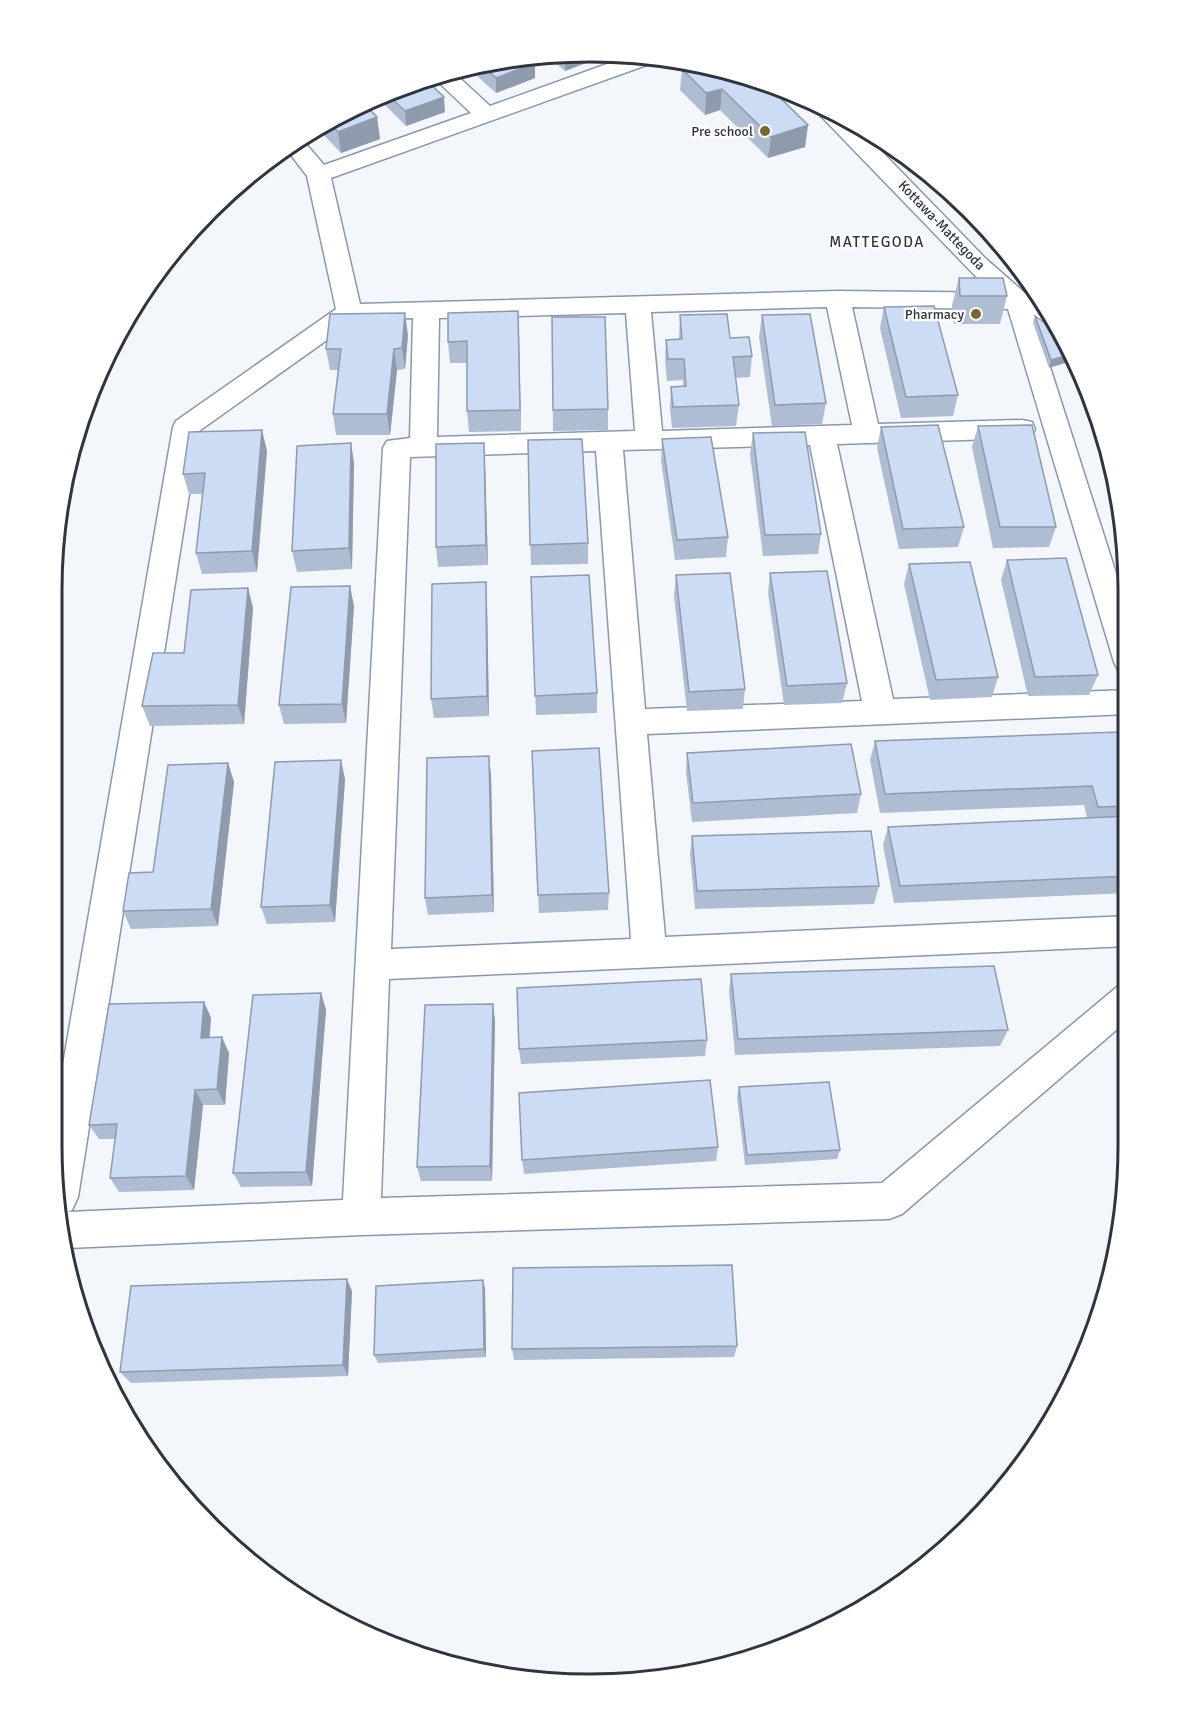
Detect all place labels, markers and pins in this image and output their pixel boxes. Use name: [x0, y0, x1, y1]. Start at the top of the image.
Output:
place label: Pre school: [691, 123, 753, 140]
marker: Pre school: [758, 124, 772, 138]
place label: Pharmacy: [905, 306, 964, 323]
marker: Pharmacy: [969, 307, 983, 321]

